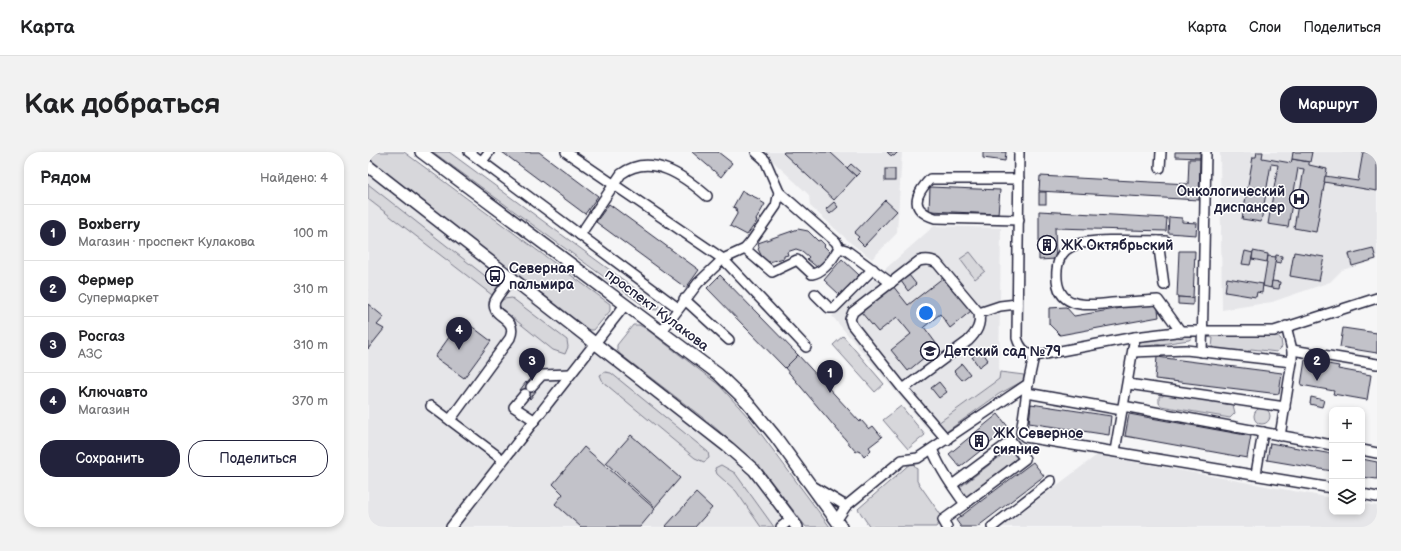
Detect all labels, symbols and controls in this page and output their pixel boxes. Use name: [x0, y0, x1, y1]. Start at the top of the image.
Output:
text: Карта: [20, 16, 74, 39]
text: Карта: [1187, 19, 1227, 36]
text: Слои: [1249, 19, 1281, 36]
text: Поделиться: [1303, 19, 1381, 36]
button: Маршрут: [1280, 86, 1377, 123]
text: Как добраться: [24, 88, 221, 121]
text: Рядом: [40, 168, 91, 188]
text: Найдено: 4: [260, 170, 328, 186]
place label: Онкологический диспансер: [1177, 183, 1286, 216]
hospital icon: Онкологический диспансер: [1288, 188, 1310, 210]
text: Boxberry: [78, 215, 140, 234]
text: 1: [50, 225, 56, 241]
text: 100 m: [293, 225, 328, 241]
text: Магазин · проспект Кулакова: [78, 234, 255, 250]
building icon: ЖК Октябрьский: [1036, 234, 1058, 256]
place label: ЖК Октябрьский: [1061, 237, 1173, 254]
place label: Северная пальмира: [509, 260, 575, 293]
bus stop icon: Северная пальмира: [484, 265, 506, 287]
street label: проспект Кулакова: [602, 265, 713, 355]
text: Фермер: [78, 271, 134, 290]
text: 2: [49, 281, 57, 297]
text: 310 m: [293, 281, 328, 297]
text: Супермаркет: [78, 290, 159, 306]
your location: [916, 303, 936, 323]
pin: 4: [446, 317, 472, 350]
text: Росгаз: [78, 327, 125, 346]
text: 3: [49, 337, 57, 353]
text: 310 m: [293, 337, 328, 353]
school or university icon: Детский сад №79: [919, 340, 941, 362]
place label: Детский сад №79: [944, 343, 1061, 360]
text: АЗС: [78, 346, 102, 362]
pin: 3: [519, 348, 545, 381]
pin: 2: [1304, 348, 1330, 381]
pin: 1: [817, 360, 843, 393]
text: Ключавто: [78, 383, 148, 402]
text: 4: [49, 393, 57, 409]
text: 370 m: [292, 393, 328, 409]
text: Магазин: [78, 402, 130, 418]
map controls: [1329, 407, 1365, 515]
button: +: [1329, 407, 1365, 443]
place label: ЖК Северное сияние: [993, 425, 1084, 458]
building icon: ЖК Северное сияние: [968, 430, 990, 452]
button: Сохранить: [40, 440, 180, 477]
button: Поделиться: [188, 440, 328, 477]
button: −: [1329, 443, 1365, 479]
button: layers: [1329, 479, 1365, 515]

